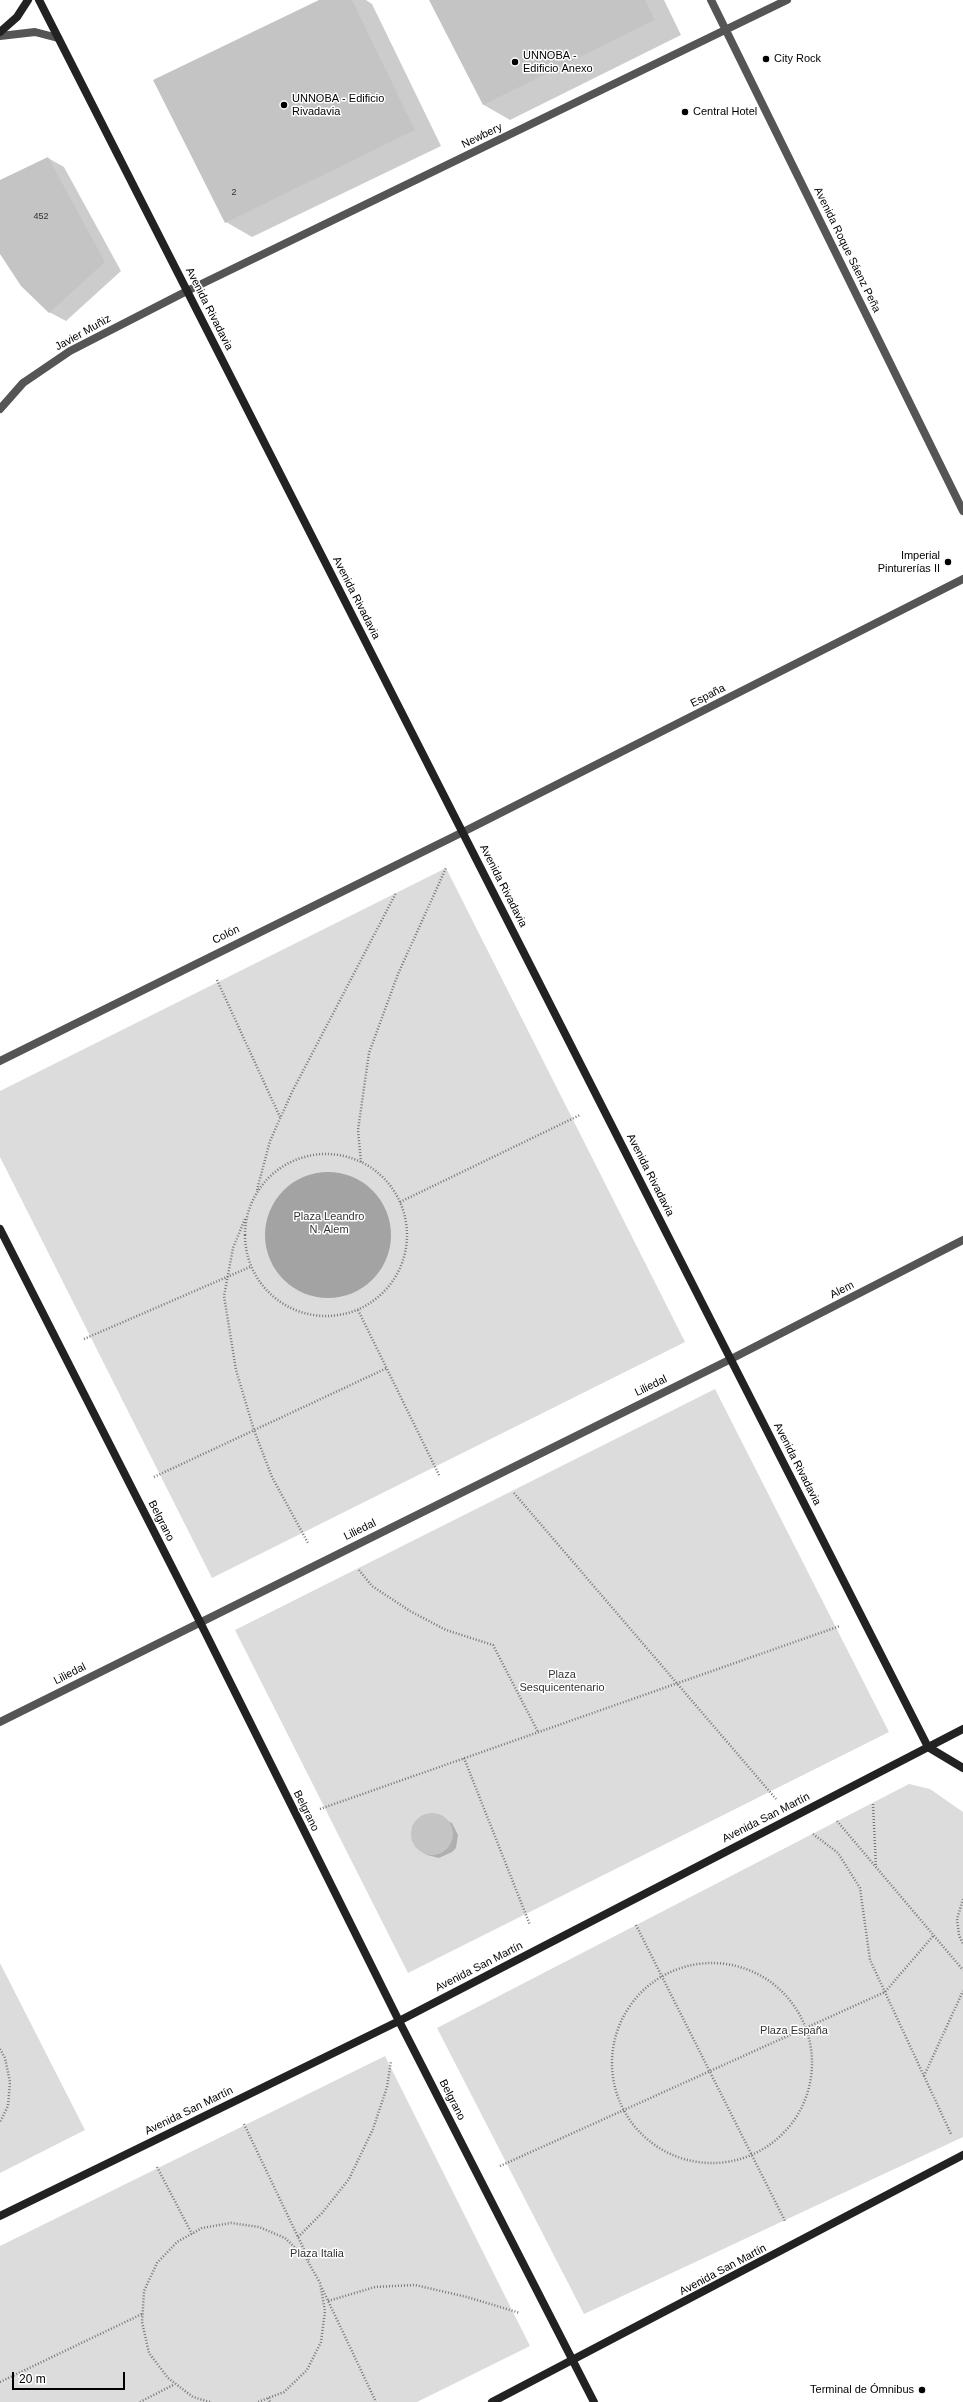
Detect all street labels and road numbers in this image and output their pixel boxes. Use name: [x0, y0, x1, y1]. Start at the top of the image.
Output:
street label: Newbery: [460, 121, 504, 151]
street label: Avenida Roque Sáenz Peña: [811, 185, 883, 315]
street label: Avenida Rivadavia: [182, 266, 236, 352]
street label: Javier Muñiz: [53, 312, 113, 354]
street label: Avenida Rivadavia: [329, 555, 383, 641]
street label: España: [688, 682, 728, 710]
street label: Avenida Rivadavia: [476, 843, 530, 929]
street label: Colón: [210, 923, 242, 947]
street label: Avenida Rivadavia: [623, 1132, 677, 1218]
street label: Alem: [828, 1278, 856, 1302]
street label: Liliedal: [633, 1373, 669, 1399]
street label: Avenida Rivadavia: [770, 1421, 824, 1507]
street label: Belgrano: [145, 1498, 177, 1544]
street label: Liliedal: [342, 1517, 378, 1543]
street label: Liliedal: [52, 1660, 88, 1688]
street label: Belgrano: [290, 1788, 322, 1834]
street label: Avenida San Martín: [720, 1790, 812, 1846]
street label: Avenida San Martín: [433, 1939, 525, 1995]
street label: Belgrano: [436, 2077, 468, 2123]
street label: Avenida San Martín: [143, 2084, 235, 2138]
street label: Avenida San Martín: [677, 2242, 769, 2298]

